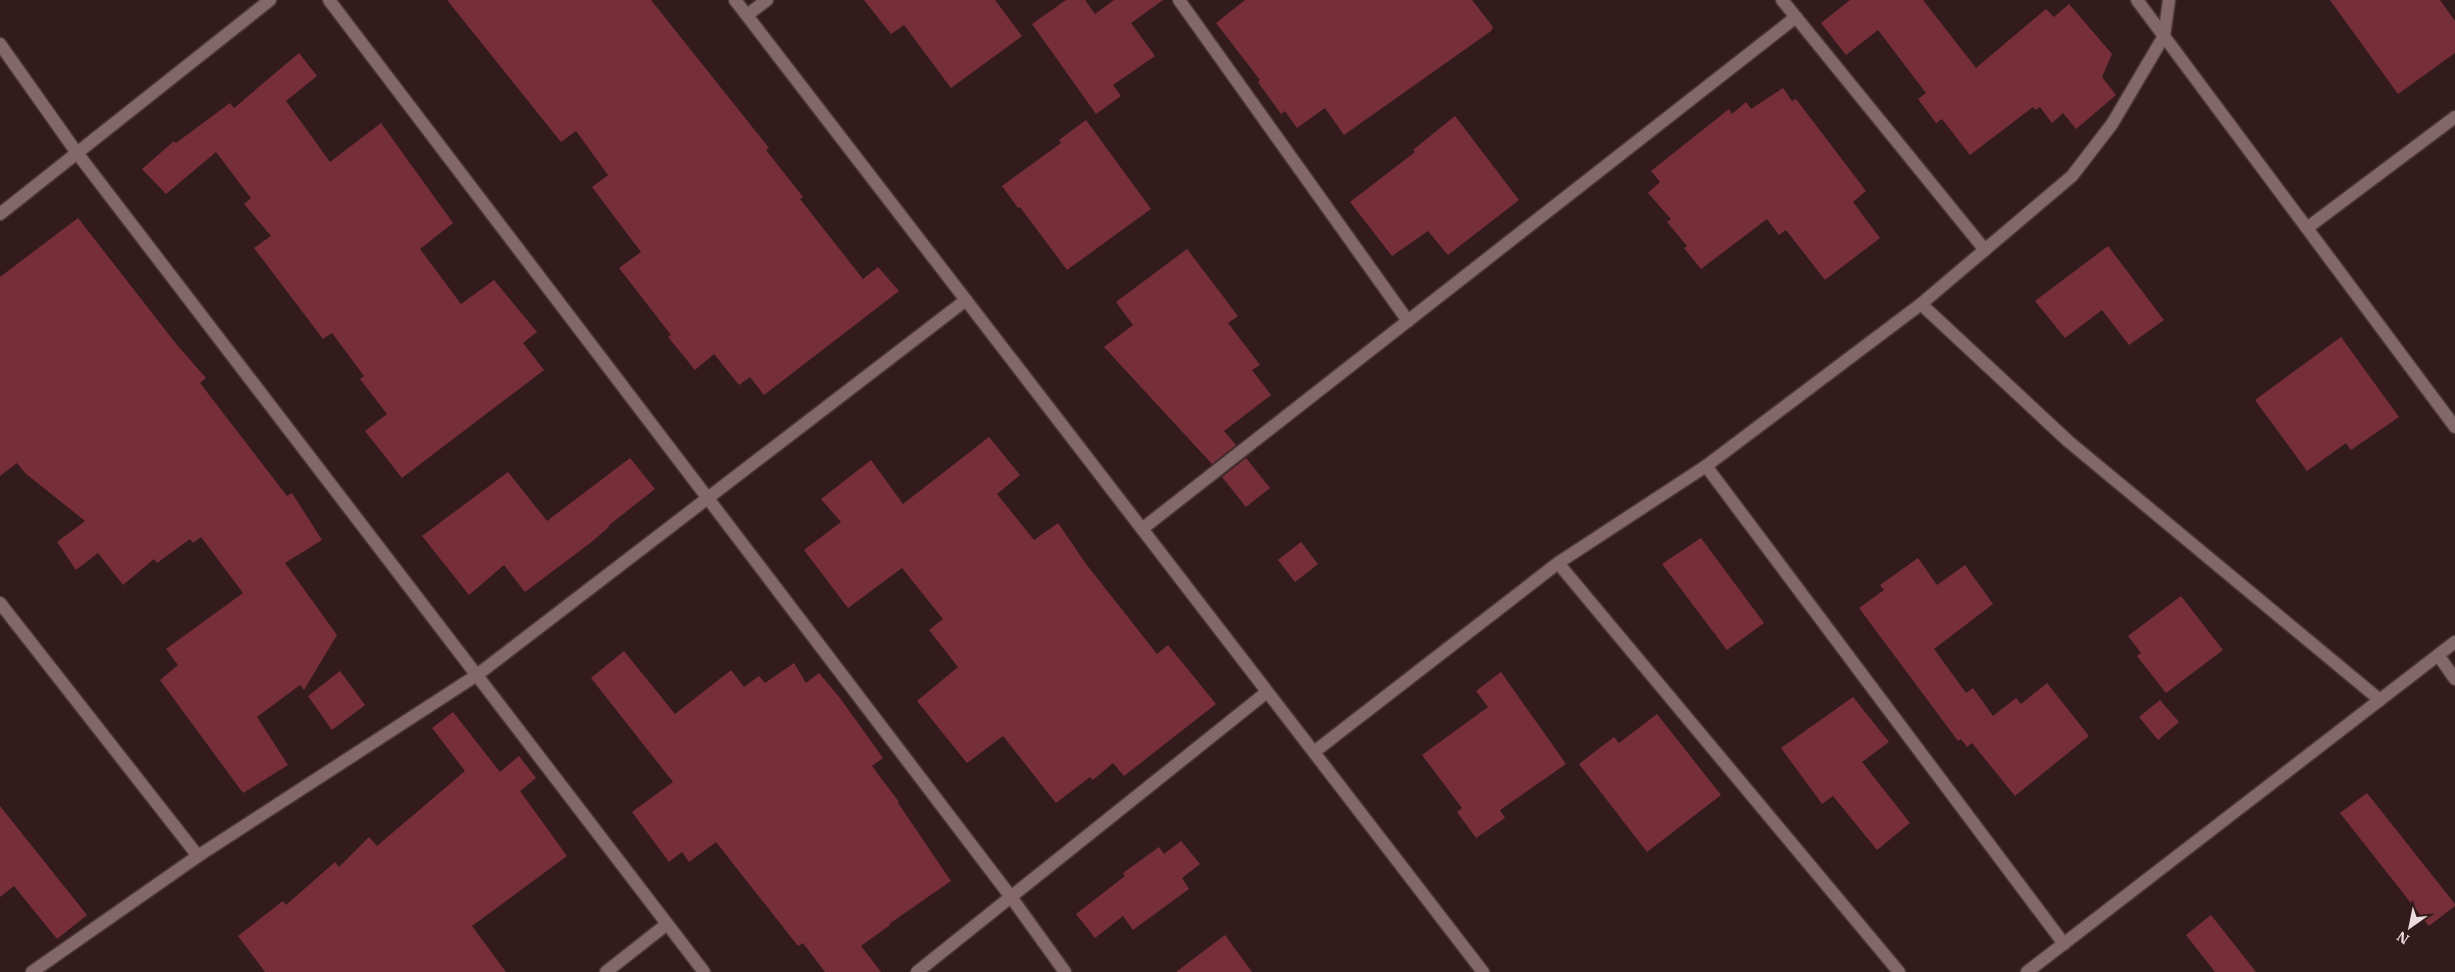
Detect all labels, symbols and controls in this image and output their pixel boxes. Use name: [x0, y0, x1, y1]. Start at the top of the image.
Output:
north arrow: [2385, 902, 2435, 952]
text: N: [2393, 927, 2412, 948]

